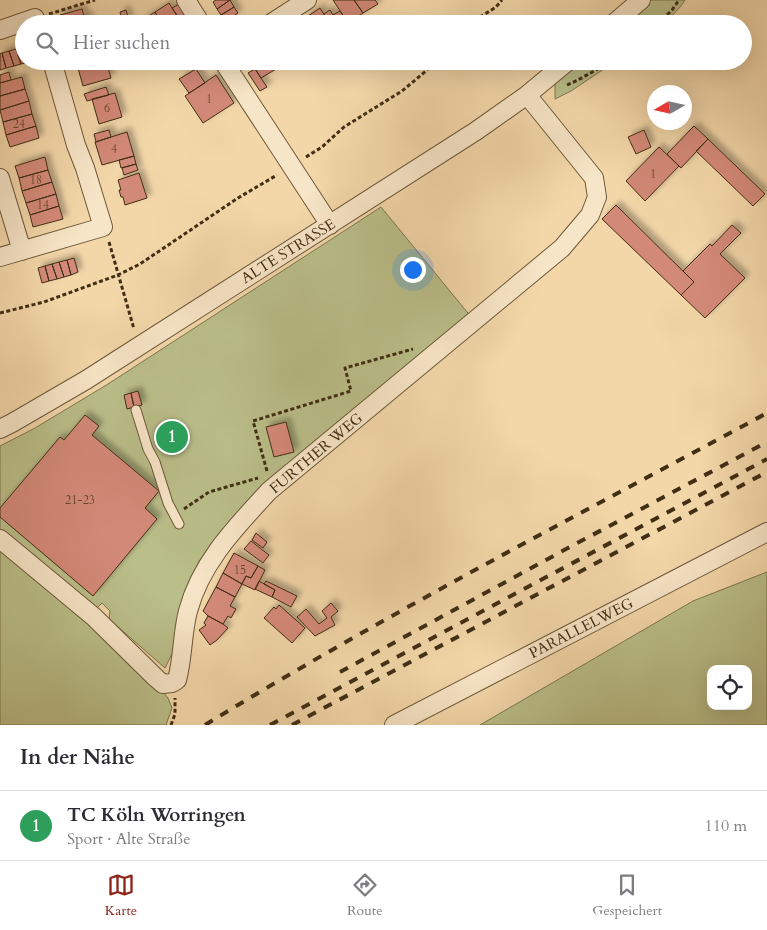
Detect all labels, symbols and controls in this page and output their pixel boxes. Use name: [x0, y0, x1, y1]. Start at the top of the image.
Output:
search box: [15, 15, 752, 70]
icon: search: [33, 29, 61, 57]
text: Hier suchen: [73, 30, 170, 56]
north arrow: [647, 85, 692, 130]
house number: 1: [206, 91, 212, 107]
house number: 6: [104, 100, 110, 116]
house number: 24: [13, 116, 25, 132]
house number: 4: [111, 141, 117, 157]
house number: 1: [650, 166, 656, 182]
house number: 18: [30, 172, 42, 188]
house number: 14: [37, 197, 49, 213]
street label: ALTE STRASSE: [237, 214, 339, 288]
your location: [400, 257, 426, 283]
street label: FURTHER WEG: [265, 408, 367, 498]
pin: 1: [156, 418, 188, 456]
house number: 21-23: [65, 492, 95, 508]
house number: 15: [234, 562, 246, 578]
street label: PARALLELWEG: [525, 593, 637, 663]
map controls: [707, 665, 752, 710]
button: locate: [707, 665, 752, 710]
text: In der Nähe: [20, 743, 135, 772]
text: TC Köln Worringen: [67, 802, 246, 828]
text: 1: [32, 815, 40, 837]
text: 110 m: [705, 815, 747, 837]
text: Sport · Alte Straße: [67, 828, 190, 850]
tab: Karte: [105, 871, 137, 920]
tab: Route: [347, 871, 383, 920]
tab: Gespeichert: [592, 871, 662, 920]

